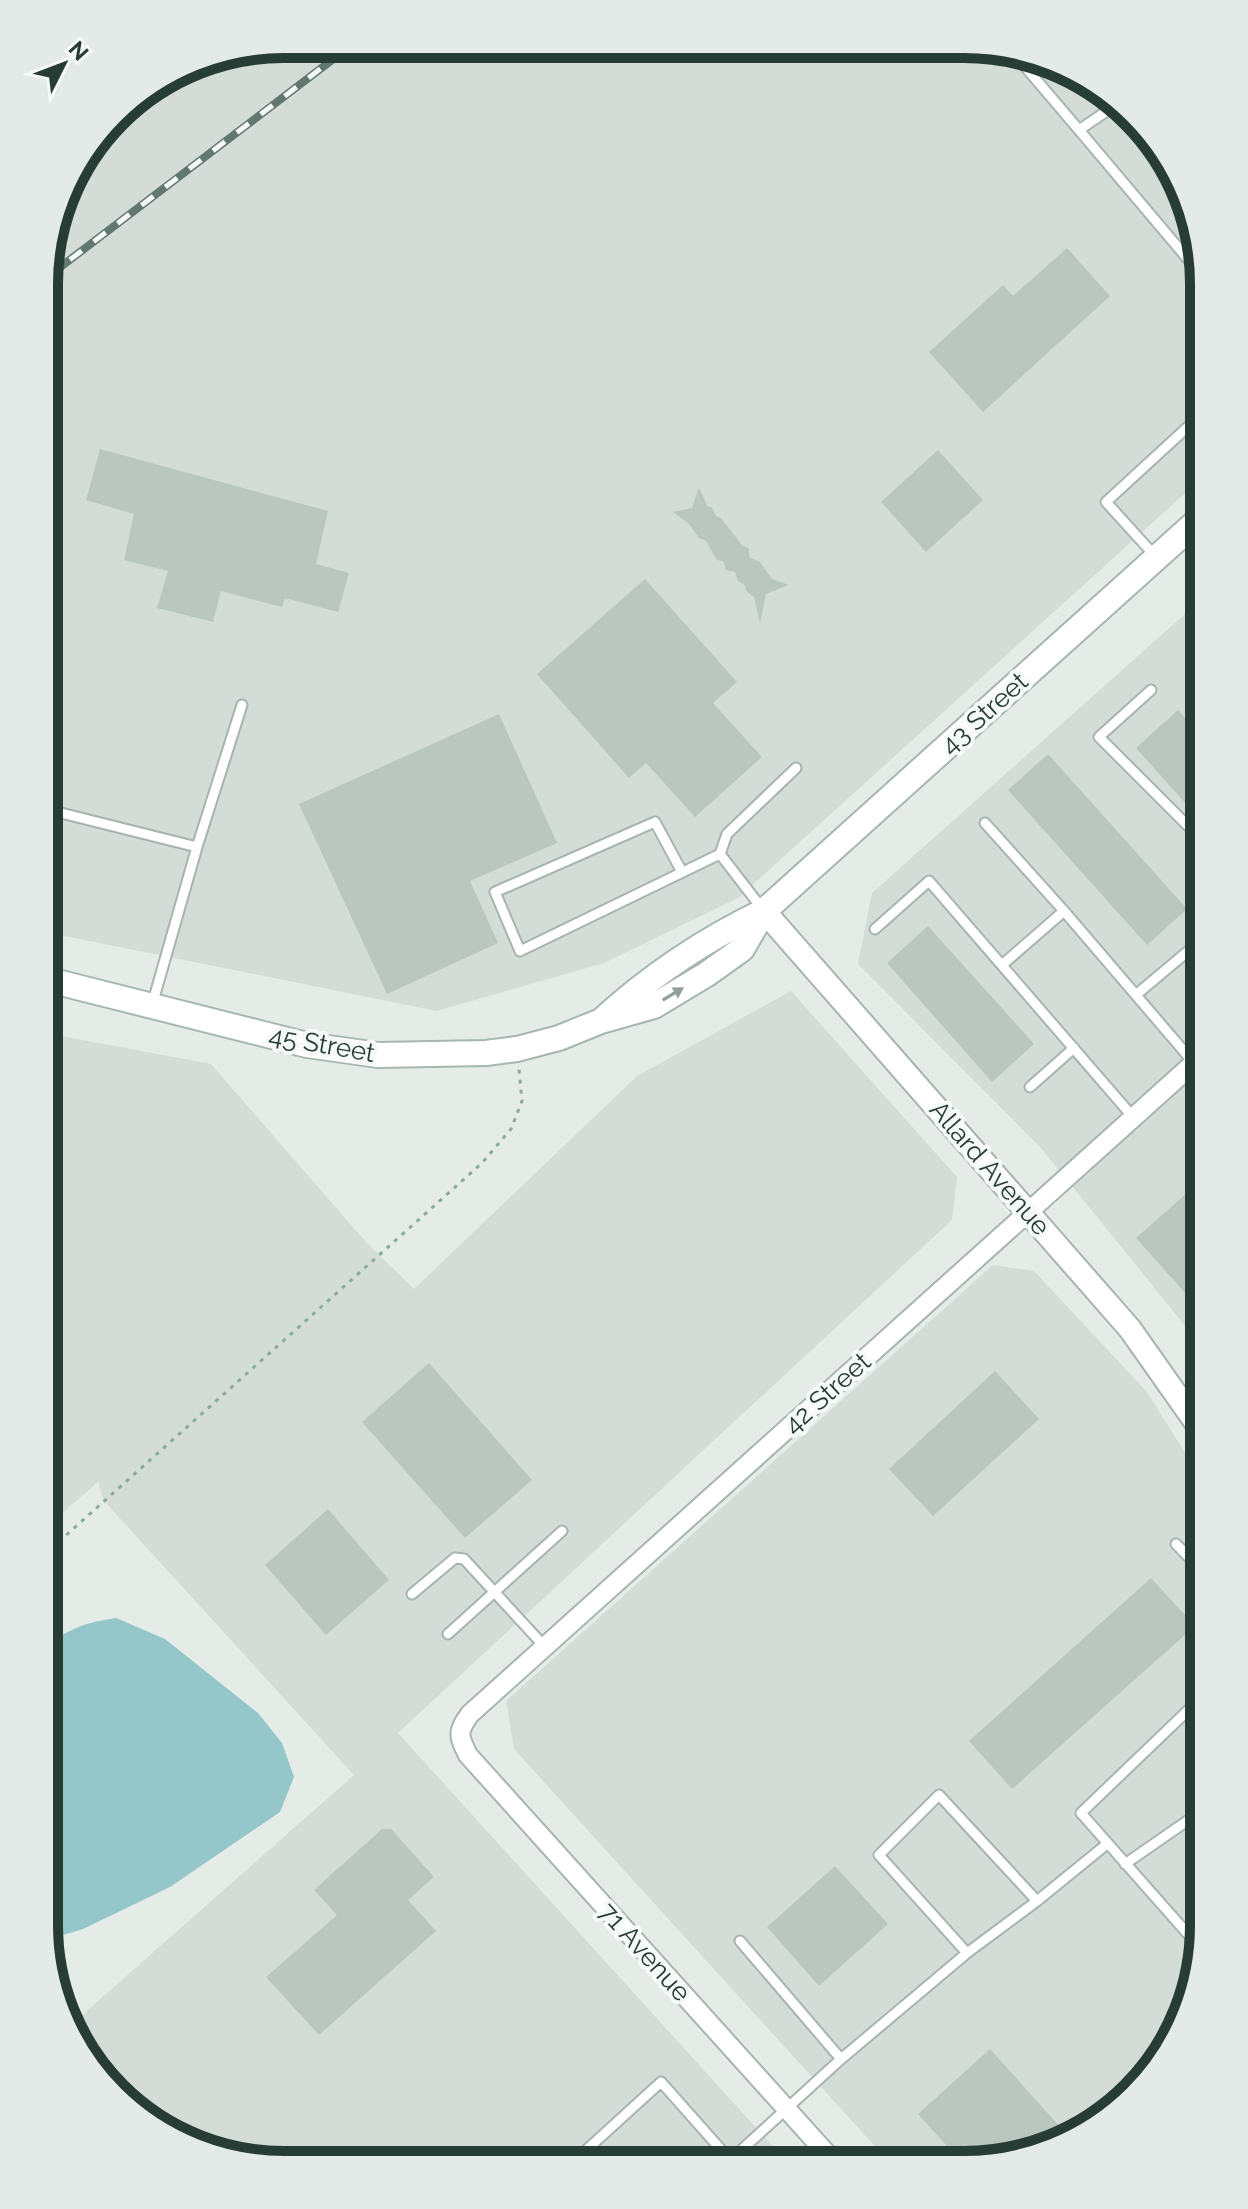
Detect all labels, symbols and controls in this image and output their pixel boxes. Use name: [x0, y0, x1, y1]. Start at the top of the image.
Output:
north arrow: [24, 24, 104, 104]
text: N: [64, 36, 94, 66]
street label: 43 Street: [934, 666, 1034, 760]
one-way arrow: [662, 987, 684, 1001]
street label: 45 Street: [267, 1020, 378, 1068]
street label: Allard Avenue: [924, 1095, 1056, 1241]
street label: 42 Street: [777, 1346, 877, 1440]
street label: 71 Avenue: [593, 1897, 697, 2007]

